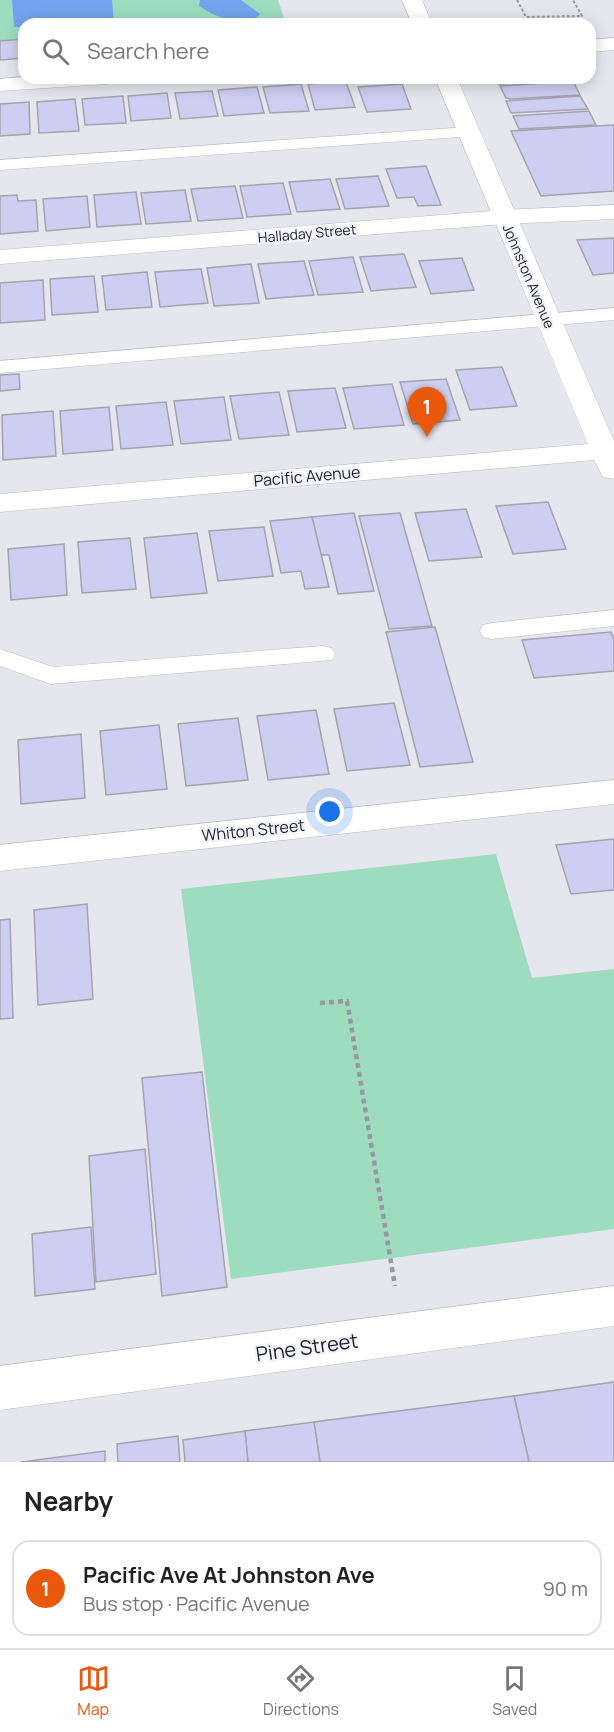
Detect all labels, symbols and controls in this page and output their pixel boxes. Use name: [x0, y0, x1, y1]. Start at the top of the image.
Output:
search box: [18, 18, 596, 84]
icon: search: [39, 35, 72, 68]
text: Search here: [87, 36, 209, 66]
street label: Halladay Street: [257, 219, 357, 247]
street label: Johnston Avenue: [498, 221, 560, 331]
pin: 1: [408, 388, 446, 437]
street label: Pacific Avenue: [253, 460, 361, 492]
your location: [315, 797, 344, 826]
street label: Whiton Street: [200, 814, 306, 846]
street label: Pine Street: [254, 1326, 360, 1368]
text: Nearby: [24, 1483, 113, 1519]
text: Pacific Ave At Johnston Ave: [83, 1560, 375, 1590]
text: 1: [41, 1575, 50, 1602]
text: 90 m: [542, 1575, 588, 1602]
text: Bus stop · Pacific Avenue: [83, 1590, 310, 1617]
tab: Map: [77, 1662, 110, 1720]
tab: Directions: [263, 1662, 339, 1720]
tab: Saved: [492, 1662, 537, 1720]

